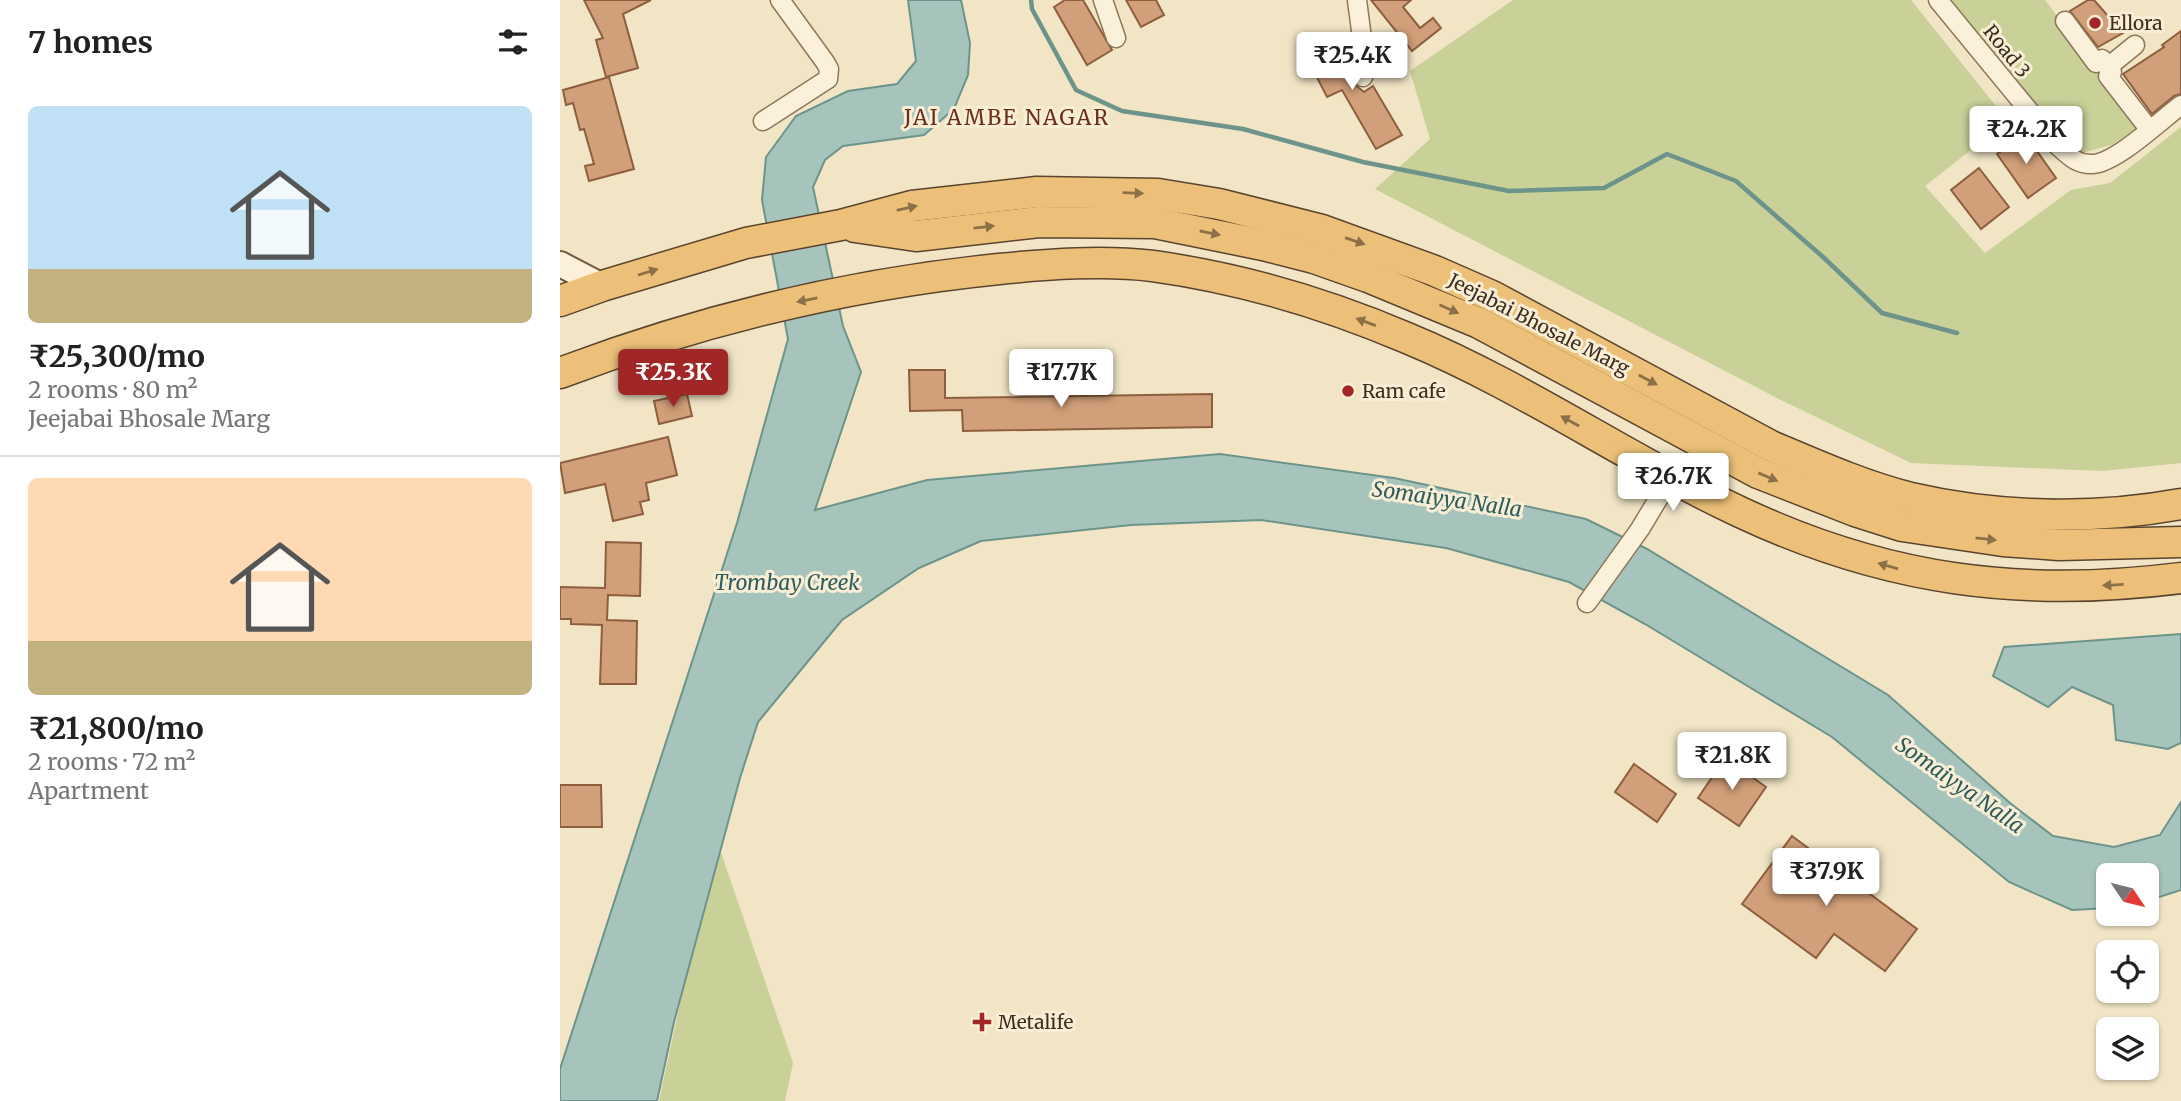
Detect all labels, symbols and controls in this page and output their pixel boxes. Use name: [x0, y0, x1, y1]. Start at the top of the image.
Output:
place label: Ellora: [2109, 11, 2163, 35]
marker: Ellora: [2087, 15, 2103, 31]
street label: Road 3: [1978, 20, 2036, 82]
text: 7 homes: [28, 23, 153, 61]
icon: filters: [494, 23, 532, 61]
pin: ₹25.4K: [1295, 32, 1409, 92]
text: ₹25.4K: [1312, 40, 1392, 69]
district label: JAI AMBE NAGAR: [903, 104, 1110, 131]
pin: ₹24.2K: [1969, 106, 2083, 166]
text: ₹24.2K: [1985, 114, 2067, 143]
icon: home: [217, 152, 343, 278]
one-way arrow: [1122, 187, 1144, 198]
one-way arrow: [896, 203, 918, 214]
one-way arrow: [973, 222, 995, 233]
one-way arrow: [1199, 228, 1221, 239]
one-way arrow: [1344, 236, 1365, 247]
one-way arrow: [638, 266, 659, 276]
street label: Jeejabai Bhosale Marg: [1444, 267, 1634, 380]
one-way arrow: [795, 295, 817, 306]
one-way arrow: [1439, 304, 1460, 315]
one-way arrow: [1355, 316, 1376, 327]
text: ₹25,300/mo: [28, 337, 205, 375]
pin: ₹25.3K: [616, 350, 730, 409]
pin: ₹17.7K: [1004, 350, 1118, 409]
text: ₹25.3K: [634, 357, 712, 386]
text: ₹17.7K: [1025, 357, 1097, 386]
one-way arrow: [1639, 374, 1658, 386]
text: 2 rooms · 80 m²: [28, 375, 197, 404]
place label: Ram cafe: [1362, 379, 1446, 403]
marker: Ram cafe: [1340, 383, 1356, 399]
text: Jeejabai Bhosale Marg: [28, 404, 270, 433]
one-way arrow: [1560, 415, 1580, 427]
pin: ₹26.7K: [1616, 454, 1730, 513]
text: ₹26.7K: [1634, 461, 1712, 490]
one-way arrow: [1758, 471, 1778, 483]
water label: Somaiyya Nalla: [1370, 475, 1524, 523]
icon: home: [217, 524, 343, 650]
one-way arrow: [1975, 534, 1997, 545]
one-way arrow: [1876, 560, 1898, 571]
water label: Trombay Creek: [714, 569, 860, 596]
one-way arrow: [2102, 580, 2124, 591]
text: ₹21,800/mo: [28, 709, 204, 747]
water label: Somaiyya Nalla: [1890, 731, 2030, 839]
pin: ₹21.8K: [1675, 732, 1789, 792]
text: ₹21.8K: [1693, 740, 1771, 769]
text: 2 rooms · 72 m²: [28, 747, 195, 776]
text: Apartment: [28, 776, 149, 805]
pin: ₹37.9K: [1769, 848, 1883, 908]
text: ₹37.9K: [1788, 856, 1864, 885]
north arrow: [2096, 863, 2160, 926]
map controls: [2096, 863, 2159, 1080]
button: locate: [2096, 940, 2159, 1003]
place label: Metalife: [998, 1010, 1073, 1034]
marker: Metalife: [972, 1012, 992, 1032]
button: layers: [2096, 1017, 2159, 1080]

